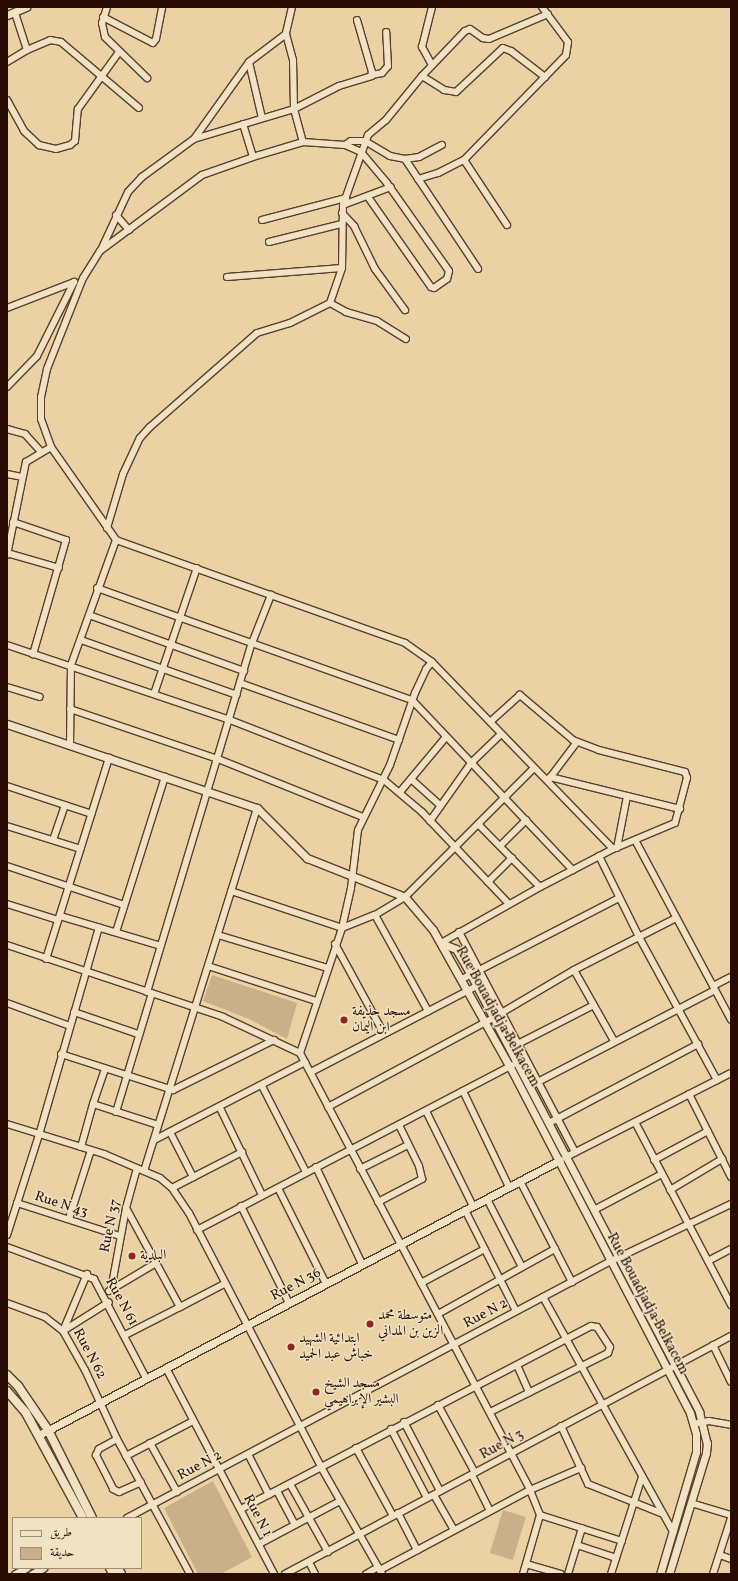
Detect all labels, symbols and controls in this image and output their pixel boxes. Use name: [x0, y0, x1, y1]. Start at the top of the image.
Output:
street label: Rue Bouadjadja Belkacem: [451, 944, 543, 1090]
place label: مسجد حذيفة ابن اليمان: [352, 1004, 411, 1036]
marker: مسجد حذيفة ابن اليمان: [339, 1015, 349, 1025]
street label: Rue N 43: [32, 1189, 90, 1221]
street label: Rue N 37: [97, 1198, 125, 1254]
street label: Rue Bouadjadja Belkacem: [603, 1230, 691, 1378]
place label: البلدية: [140, 1248, 166, 1264]
marker: البلدية: [127, 1251, 137, 1261]
street label: Rue N 36: [268, 1265, 324, 1305]
street label: Rue N 61: [101, 1275, 141, 1329]
street label: Rue N 2: [461, 1295, 511, 1333]
place label: متوسطة محمد الزين بن المداني: [378, 1308, 443, 1340]
marker: متوسطة محمد الزين بن المداني: [365, 1319, 375, 1329]
street label: Rue N 62: [69, 1326, 109, 1382]
place label: ابتدائية الشهيد خباش عبد الحميد: [299, 1331, 373, 1364]
marker: ابتدائية الشهيد خباش عبد الحميد: [286, 1342, 296, 1352]
place label: مسجد الشيخ البشير الإبراهيمي: [324, 1376, 399, 1408]
marker: مسجد الشيخ البشير الإبراهيمي: [311, 1387, 321, 1397]
street label: Rue N 3: [477, 1426, 527, 1464]
street label: Rue N 2: [175, 1447, 225, 1485]
street label: Rue N 1: [239, 1492, 275, 1540]
legend: [12, 1517, 142, 1569]
text: طريق: [50, 1525, 72, 1541]
text: حديقة: [50, 1545, 74, 1561]

